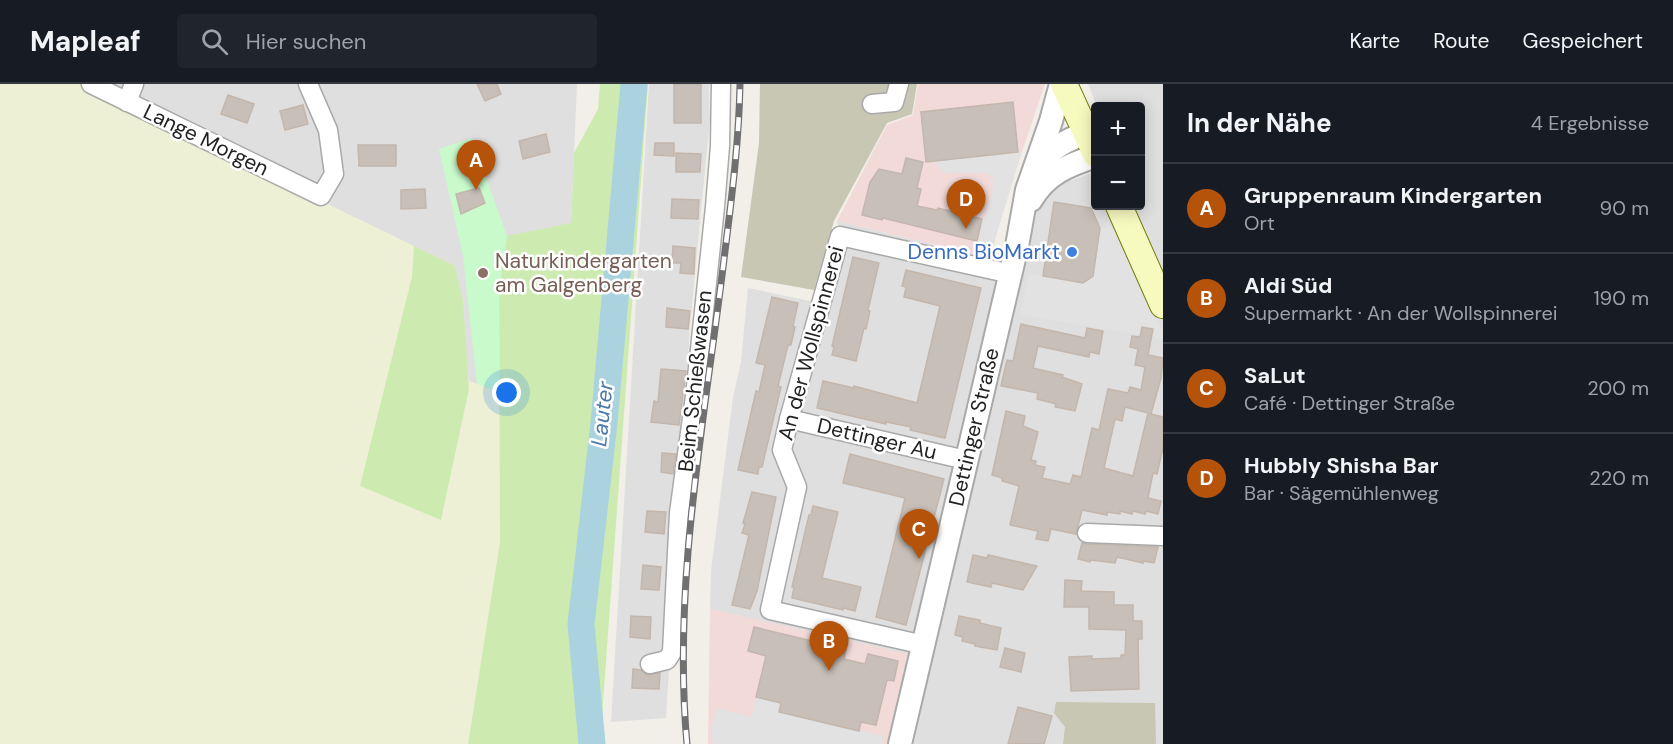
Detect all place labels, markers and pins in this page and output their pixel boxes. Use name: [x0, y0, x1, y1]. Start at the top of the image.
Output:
pin: A: [456, 141, 496, 190]
pin: D: [946, 180, 986, 229]
place label: Denns BioMarkt: [908, 238, 1060, 266]
marker: Denns BioMarkt: [1065, 245, 1079, 259]
place label: Naturkindergarten am Galgenberg: [495, 247, 672, 299]
marker: Naturkindergarten am Galgenberg: [476, 266, 490, 280]
pin: C: [900, 510, 938, 559]
pin: B: [810, 622, 848, 671]

